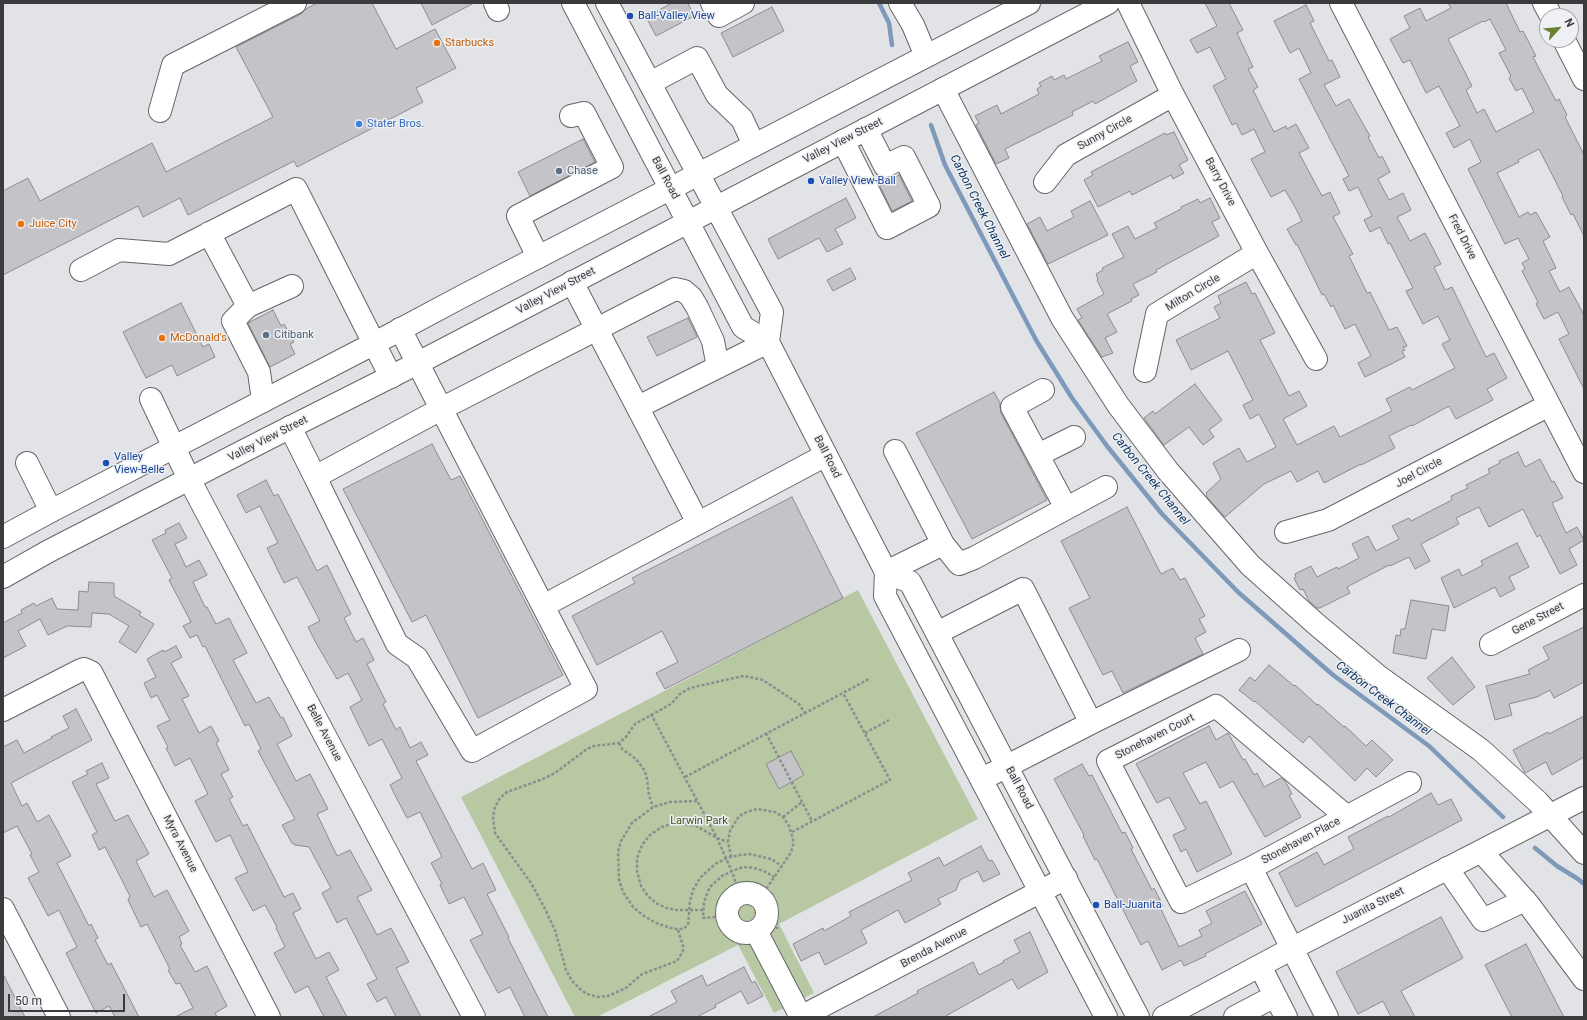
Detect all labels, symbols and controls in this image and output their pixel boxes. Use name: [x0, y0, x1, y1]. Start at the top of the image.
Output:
north arrow: [1539, 8, 1579, 48]
place label: Ball-Valley View: [638, 9, 715, 23]
marker: Ball-Valley View: [625, 11, 635, 21]
text: N: [1562, 16, 1577, 29]
place label: Starbucks: [445, 36, 494, 50]
marker: Starbucks: [432, 38, 442, 48]
street label: Sunny Circle: [1075, 113, 1135, 153]
street label: Valley View Street: [801, 115, 885, 167]
place label: Stater Bros.: [367, 117, 424, 131]
marker: Stater Bros.: [354, 119, 364, 129]
water label: Carbon Creek Channel: [946, 152, 1012, 262]
street label: Ball Road: [648, 155, 682, 201]
street label: Barry Drive: [1202, 155, 1238, 209]
place label: Chase: [567, 164, 598, 178]
marker: Chase: [554, 166, 564, 176]
place label: Valley View-Ball: [819, 174, 896, 188]
marker: Valley View-Ball: [806, 176, 816, 186]
street label: Fred Drive: [1445, 212, 1479, 262]
place label: Juice City: [29, 217, 77, 231]
marker: Juice City: [16, 219, 26, 229]
street label: Valley View Street: [514, 265, 598, 317]
street label: Milton Circle: [1163, 272, 1223, 314]
place label: Citibank: [274, 328, 314, 342]
marker: Citibank: [261, 330, 271, 340]
place label: McDonald's: [170, 331, 227, 345]
marker: McDonald's: [157, 333, 167, 343]
street label: Valley View Street: [226, 413, 310, 465]
water label: Carbon Creek Channel: [1108, 430, 1192, 528]
street label: Ball Road: [811, 433, 843, 481]
place label: Valley View-Belle: [114, 450, 165, 476]
street label: Joel Circle: [1393, 455, 1445, 491]
marker: Valley View-Belle: [101, 458, 111, 468]
street label: Gene Street: [1510, 600, 1566, 638]
water label: Carbon Creek Channel: [1333, 659, 1433, 739]
street label: Belle Avenue: [303, 702, 345, 764]
street label: Stonehaven Court: [1113, 711, 1197, 763]
street label: Ball Road: [1002, 765, 1036, 811]
street label: Myra Avenue: [160, 813, 200, 875]
park label: Larwin Park: [670, 814, 728, 828]
street label: Stonehaven Place: [1259, 815, 1343, 867]
street label: Juanita Street: [1340, 885, 1406, 927]
place label: Ball-Juanita: [1104, 898, 1162, 912]
marker: Ball-Juanita: [1091, 900, 1101, 910]
street label: Brenda Avenue: [899, 925, 969, 971]
scale bar: [10, 986, 127, 1012]
text: 50 m: [15, 994, 42, 1008]

